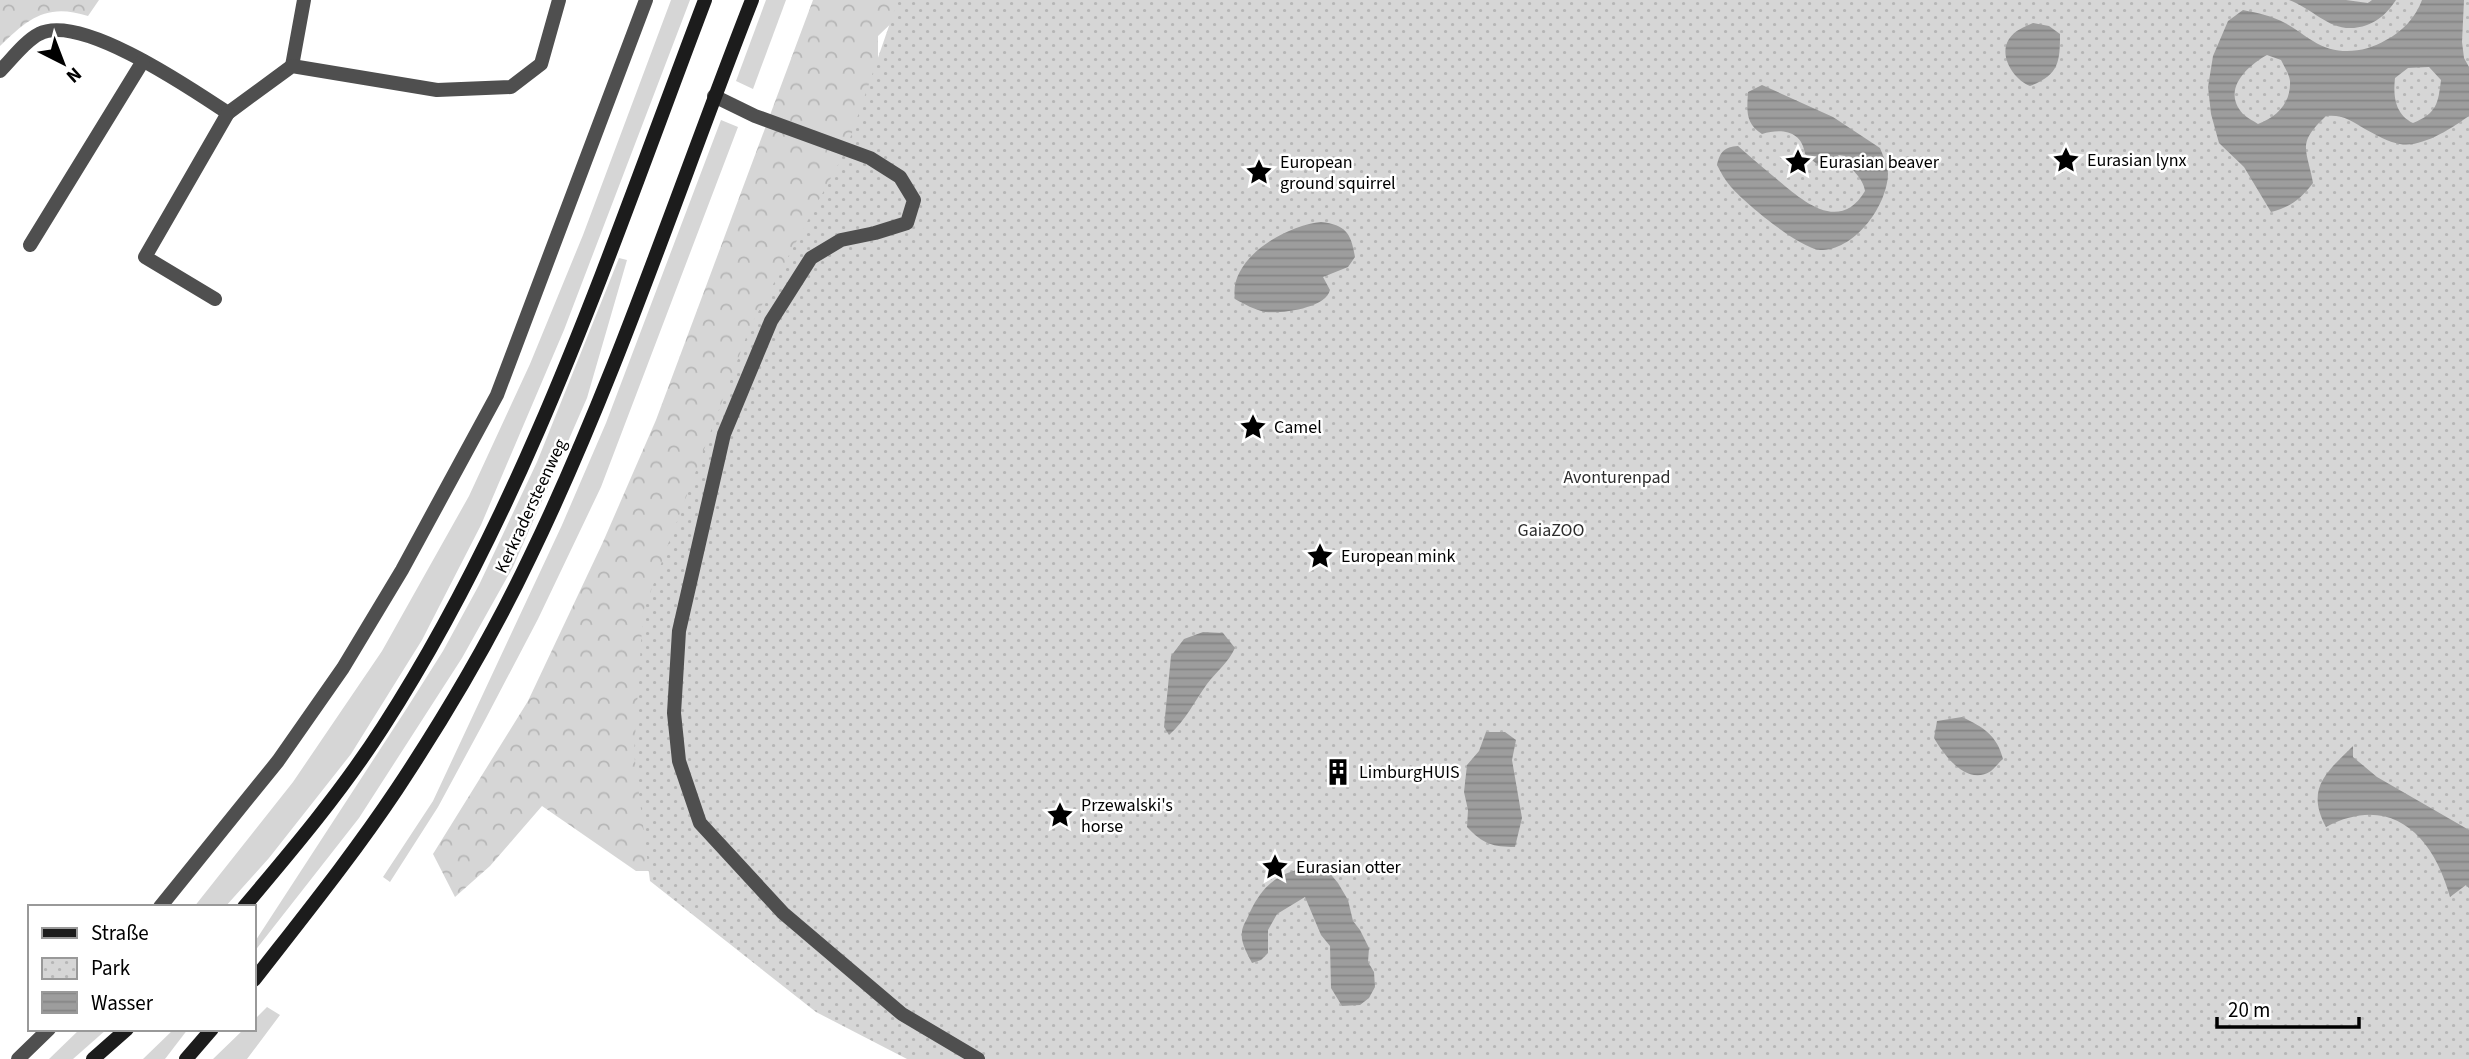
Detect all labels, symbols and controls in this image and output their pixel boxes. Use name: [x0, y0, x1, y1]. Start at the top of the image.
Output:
north arrow: [28, 28, 98, 98]
text: N: [60, 60, 87, 89]
place icon: Eurasian lynx: [2051, 145, 2081, 175]
place icon: Eurasian beaver: [1783, 147, 1813, 177]
place label: Eurasian lynx: [2087, 148, 2187, 173]
place label: European ground squirrel: [1280, 150, 1396, 196]
place label: Eurasian beaver: [1819, 150, 1940, 175]
place icon: European ground squirrel: [1244, 157, 1274, 187]
place icon: Camel: [1238, 412, 1268, 442]
place label: Camel: [1274, 415, 1322, 440]
street label: Kerkradersteenweg: [489, 435, 573, 577]
park label: Avonturenpad: [1563, 465, 1671, 490]
park label: GaiaZOO: [1518, 518, 1585, 543]
place icon: European mink: [1305, 541, 1335, 571]
place label: European mink: [1341, 544, 1455, 569]
building icon: LimburgHUIS: [1323, 757, 1353, 787]
place label: LimburgHUIS: [1359, 760, 1460, 785]
place label: Przewalski's horse: [1081, 793, 1173, 839]
place icon: Przewalski's horse: [1045, 800, 1075, 830]
place icon: Eurasian otter: [1260, 852, 1290, 882]
place label: Eurasian otter: [1296, 855, 1402, 880]
legend: [28, 905, 256, 1031]
text: Straße: [91, 918, 149, 948]
text: Park: [91, 953, 131, 983]
scale bar: [2217, 986, 2359, 1030]
text: Wasser: [91, 988, 154, 1018]
text: 20 m: [2228, 995, 2270, 1025]

